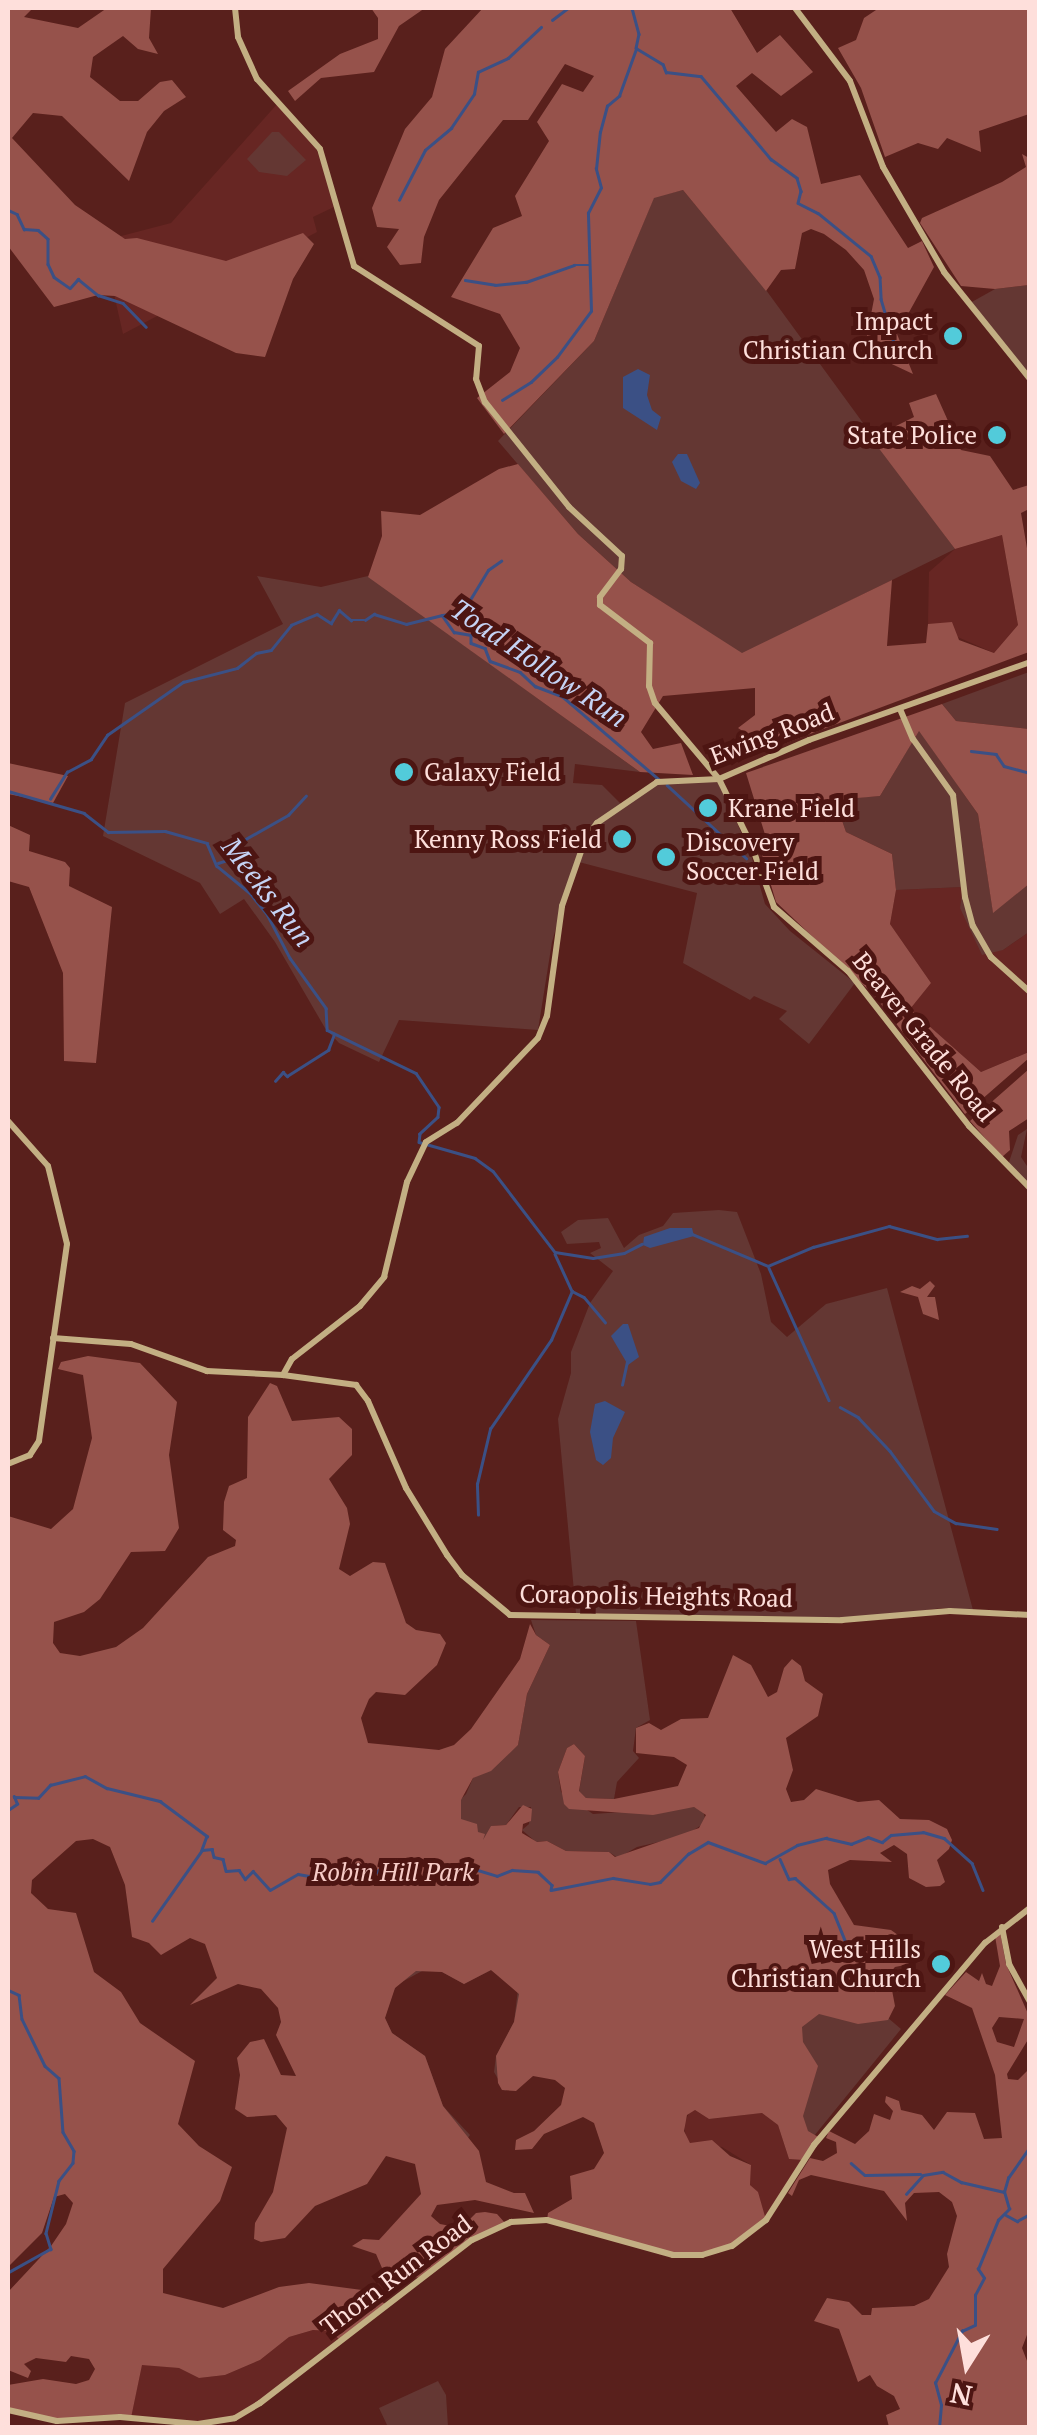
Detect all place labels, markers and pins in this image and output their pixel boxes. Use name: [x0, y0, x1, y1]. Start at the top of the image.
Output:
place label: Impact Christian Church: [743, 307, 933, 366]
marker: Impact Christian Church: [942, 325, 964, 347]
place label: State Police: [847, 420, 977, 450]
marker: State Police: [986, 424, 1008, 446]
place label: Galaxy Field: [424, 757, 561, 787]
marker: Galaxy Field: [393, 761, 415, 783]
place label: Krane Field: [728, 793, 855, 823]
marker: Krane Field: [697, 797, 719, 819]
place label: Kenny Ross Field: [414, 824, 602, 854]
marker: Kenny Ross Field: [611, 828, 633, 850]
place label: Discovery Soccer Field: [686, 828, 819, 887]
marker: Discovery Soccer Field: [655, 846, 677, 868]
place label: West Hills Christian Church: [731, 1935, 921, 1994]
marker: West Hills Christian Church: [930, 1953, 952, 1975]

